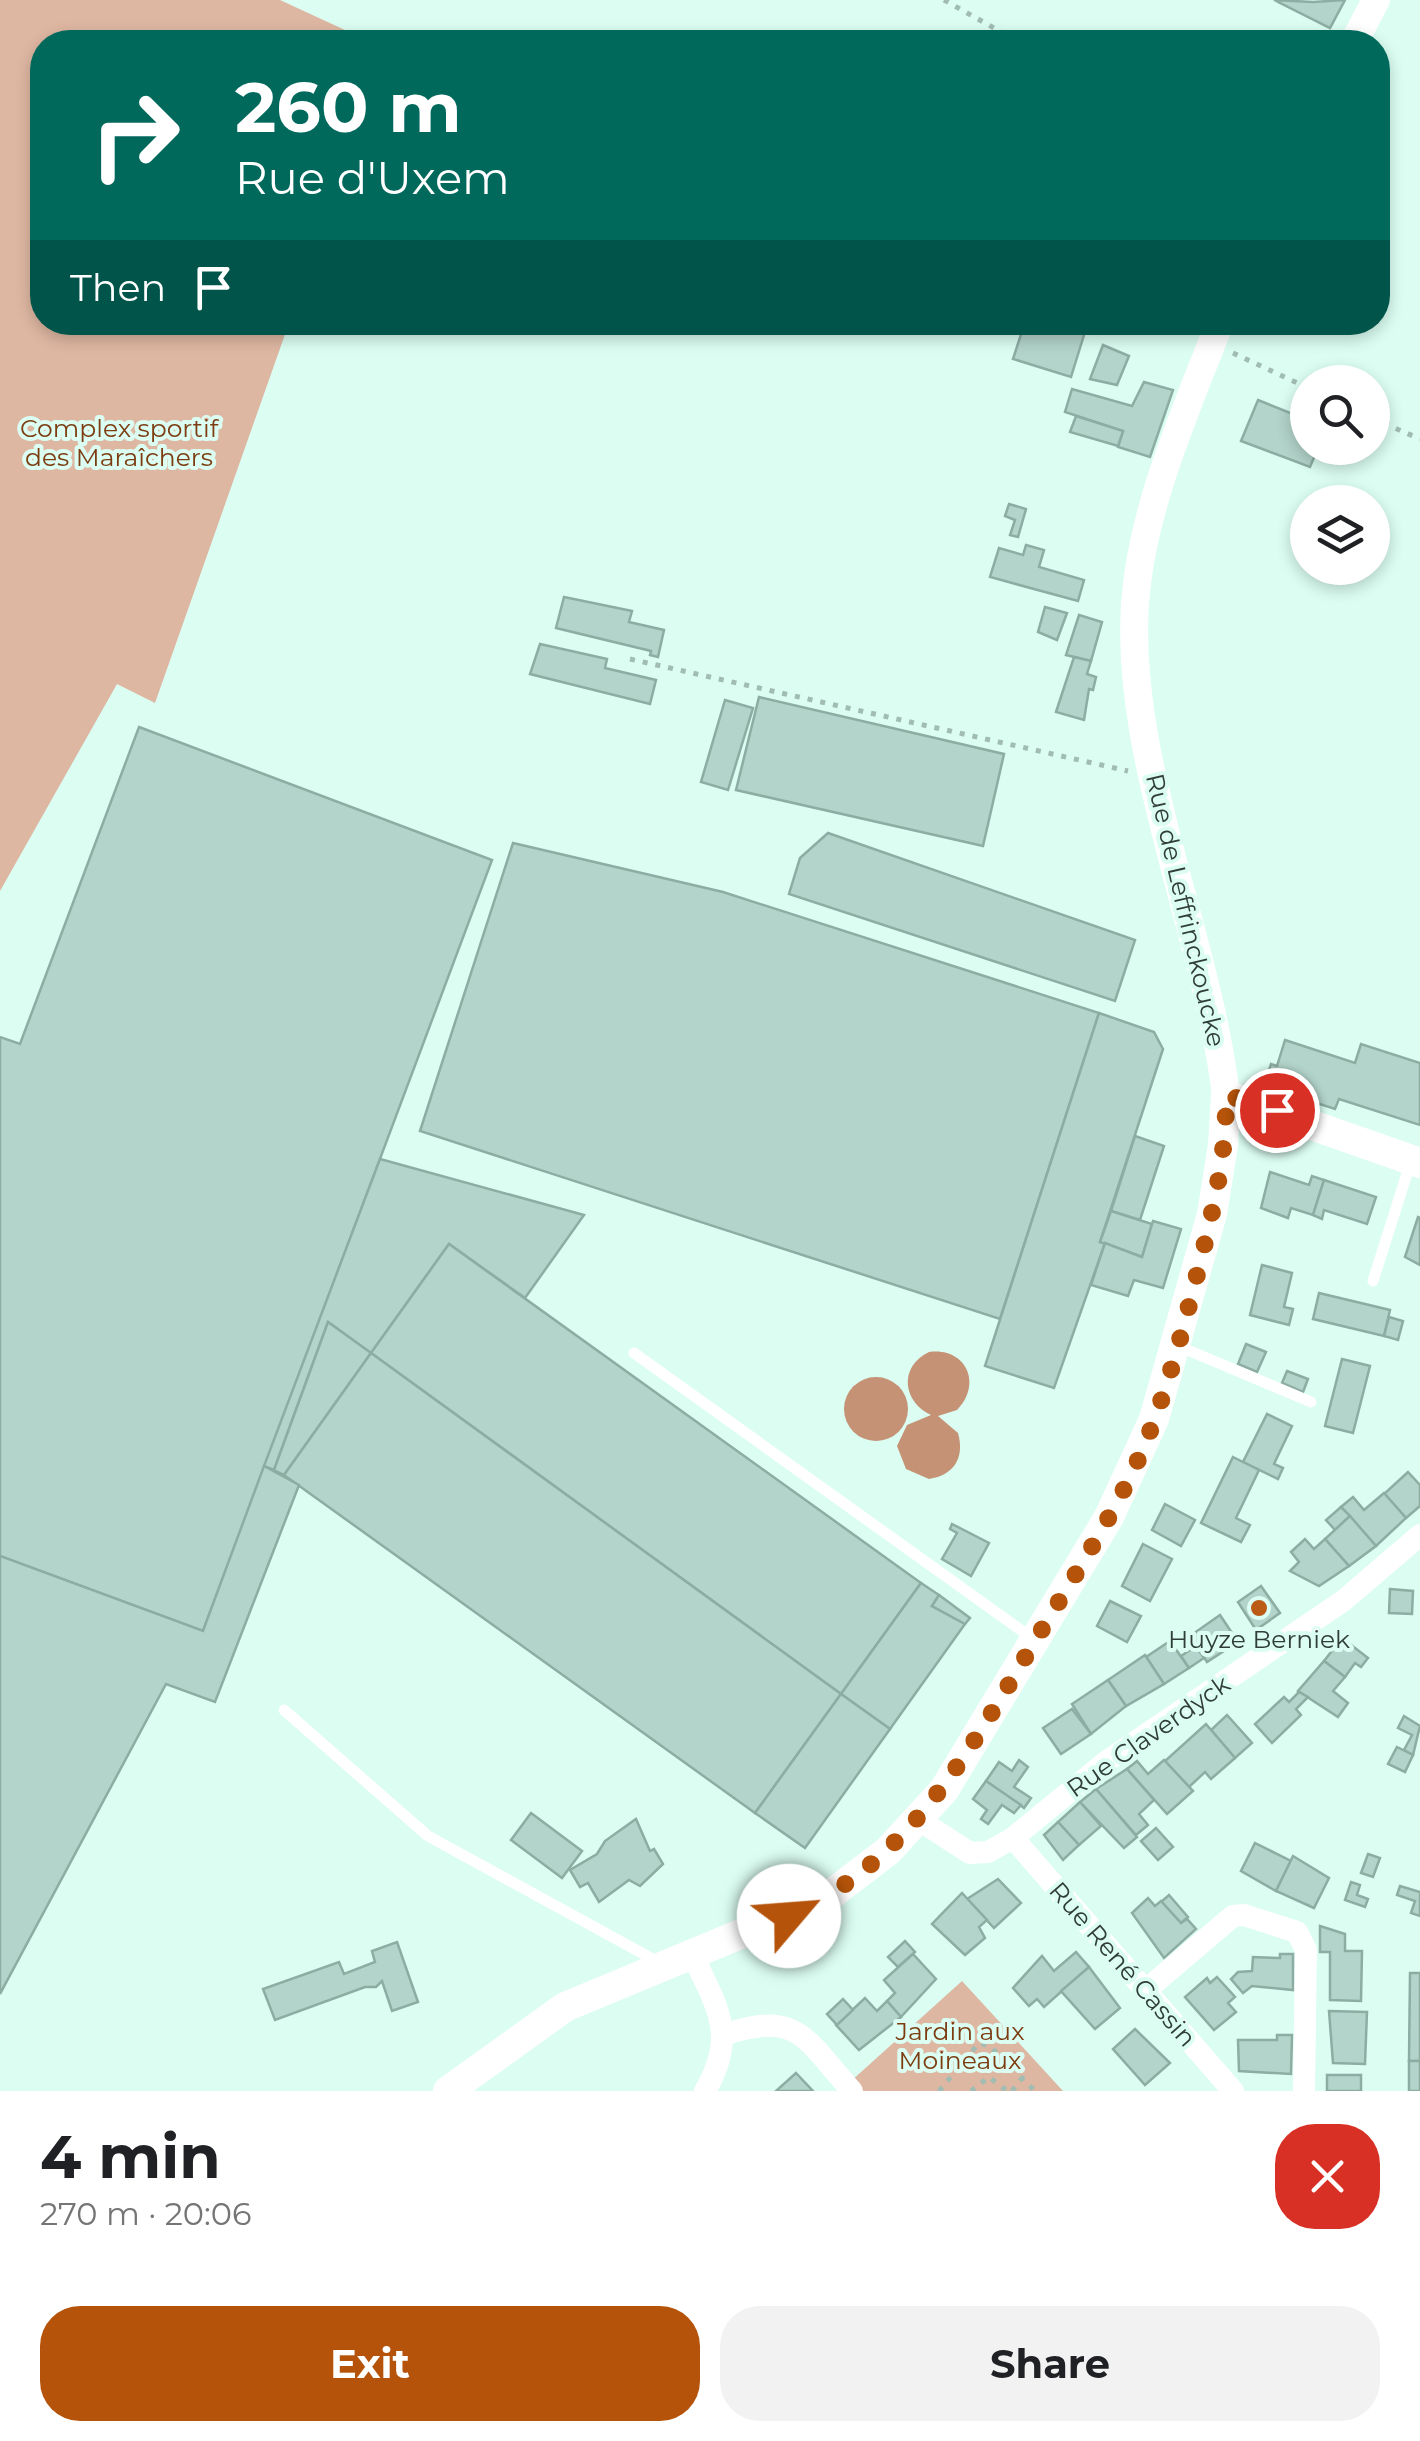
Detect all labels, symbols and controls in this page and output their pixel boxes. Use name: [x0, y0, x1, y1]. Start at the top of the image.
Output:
text: 260 m: [235, 64, 462, 150]
icon: right: [70, 70, 200, 200]
text: Rue d'Uxem: [235, 150, 510, 205]
icon: arrive: [186, 260, 241, 315]
text: Then: [70, 264, 166, 311]
map controls: [1290, 365, 1390, 585]
button: search: [1290, 365, 1390, 465]
park label: Complex sportif des Maraîchers: [20, 413, 220, 472]
button: layers: [1290, 485, 1390, 585]
street label: Rue de Leffrinckoucke: [1140, 771, 1232, 1049]
pin: [1235, 1068, 1320, 1153]
icon: arrive: [1250, 1083, 1305, 1138]
marker: Huyze Berniek: [1248, 1597, 1270, 1619]
place label: Huyze Berniek: [1168, 1624, 1350, 1654]
street label: Rue Claverdyck: [1061, 1669, 1235, 1803]
position arrow: [737, 1864, 841, 1968]
street label: Rue René Cassin: [1043, 1875, 1203, 2053]
park label: Jardin aux Moineaux: [894, 2016, 1025, 2075]
text: 4 min: [40, 2120, 221, 2193]
button: close: [1275, 2124, 1380, 2229]
text: 270 m · 20:06: [40, 2194, 251, 2233]
button: Exit: [40, 2306, 700, 2421]
button: Share: [720, 2306, 1380, 2421]

